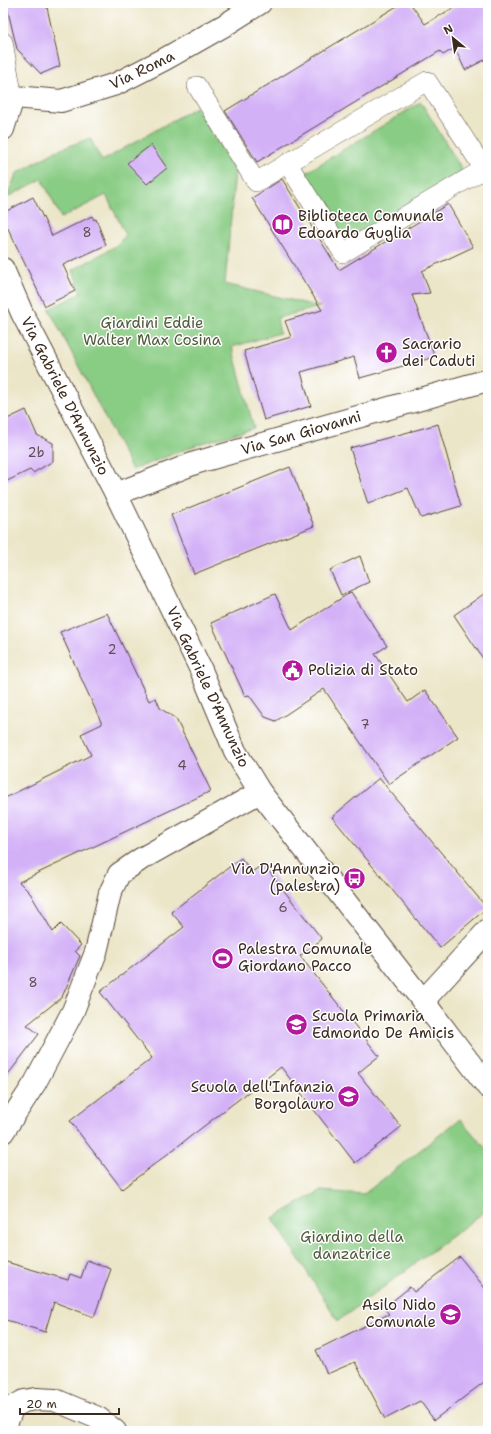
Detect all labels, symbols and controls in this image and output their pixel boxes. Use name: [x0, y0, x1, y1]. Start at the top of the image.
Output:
north arrow: [433, 18, 473, 58]
text: N: [441, 21, 456, 38]
street label: Via Roma: [106, 45, 178, 94]
place label: Biblioteca Comunale Edoardo Guglia: [298, 206, 444, 243]
library icon: Biblioteca Comunale Edoardo Guglia: [269, 212, 295, 238]
house number: 8: [82, 224, 92, 241]
street label: Via Gabriele D'Annunzio: [16, 313, 114, 479]
park label: Giardini Eddie Walter Max Cosina: [83, 313, 222, 350]
place label: Sacrario dei Caduti: [402, 334, 476, 371]
church icon: Sacrario dei Caduti: [373, 340, 399, 366]
street label: Via San Giovanni: [239, 406, 363, 460]
house number: 2b: [28, 444, 44, 461]
street label: Via Gabriele D'Annunzio: [162, 603, 254, 771]
house number: 2: [107, 641, 117, 658]
public building icon: Polizia di Stato: [280, 657, 306, 683]
place label: Polizia di Stato: [308, 660, 418, 680]
house number: 7: [360, 716, 370, 733]
house number: 4: [177, 757, 187, 774]
place label: Via D'Annunzio (palestra): [231, 859, 340, 896]
bus stop icon: Via D'Annunzio (palestra): [342, 865, 368, 891]
house number: 6: [278, 899, 288, 916]
place label: Palestra Comunale Giordano Pacco: [238, 939, 373, 976]
sports icon: Palestra Comunale Giordano Pacco: [210, 945, 236, 971]
house number: 8: [28, 974, 38, 991]
place label: Scuola Primaria Edmondo De Amicis: [312, 1006, 454, 1043]
school or university icon: Scuola Primaria Edmondo De Amicis: [284, 1012, 310, 1038]
place label: Scuola dell'Infanzia Borgolauro: [191, 1077, 335, 1114]
school or university icon: Scuola dell'Infanzia Borgolauro: [336, 1083, 362, 1109]
park label: Giardino della danzatrice: [300, 1227, 405, 1264]
place label: Asilo Nido Comunale: [362, 1295, 436, 1332]
school or university icon: Asilo Nido Comunale: [438, 1301, 464, 1327]
scale bar: [20, 1390, 119, 1416]
text: 20 m: [26, 1396, 57, 1412]

